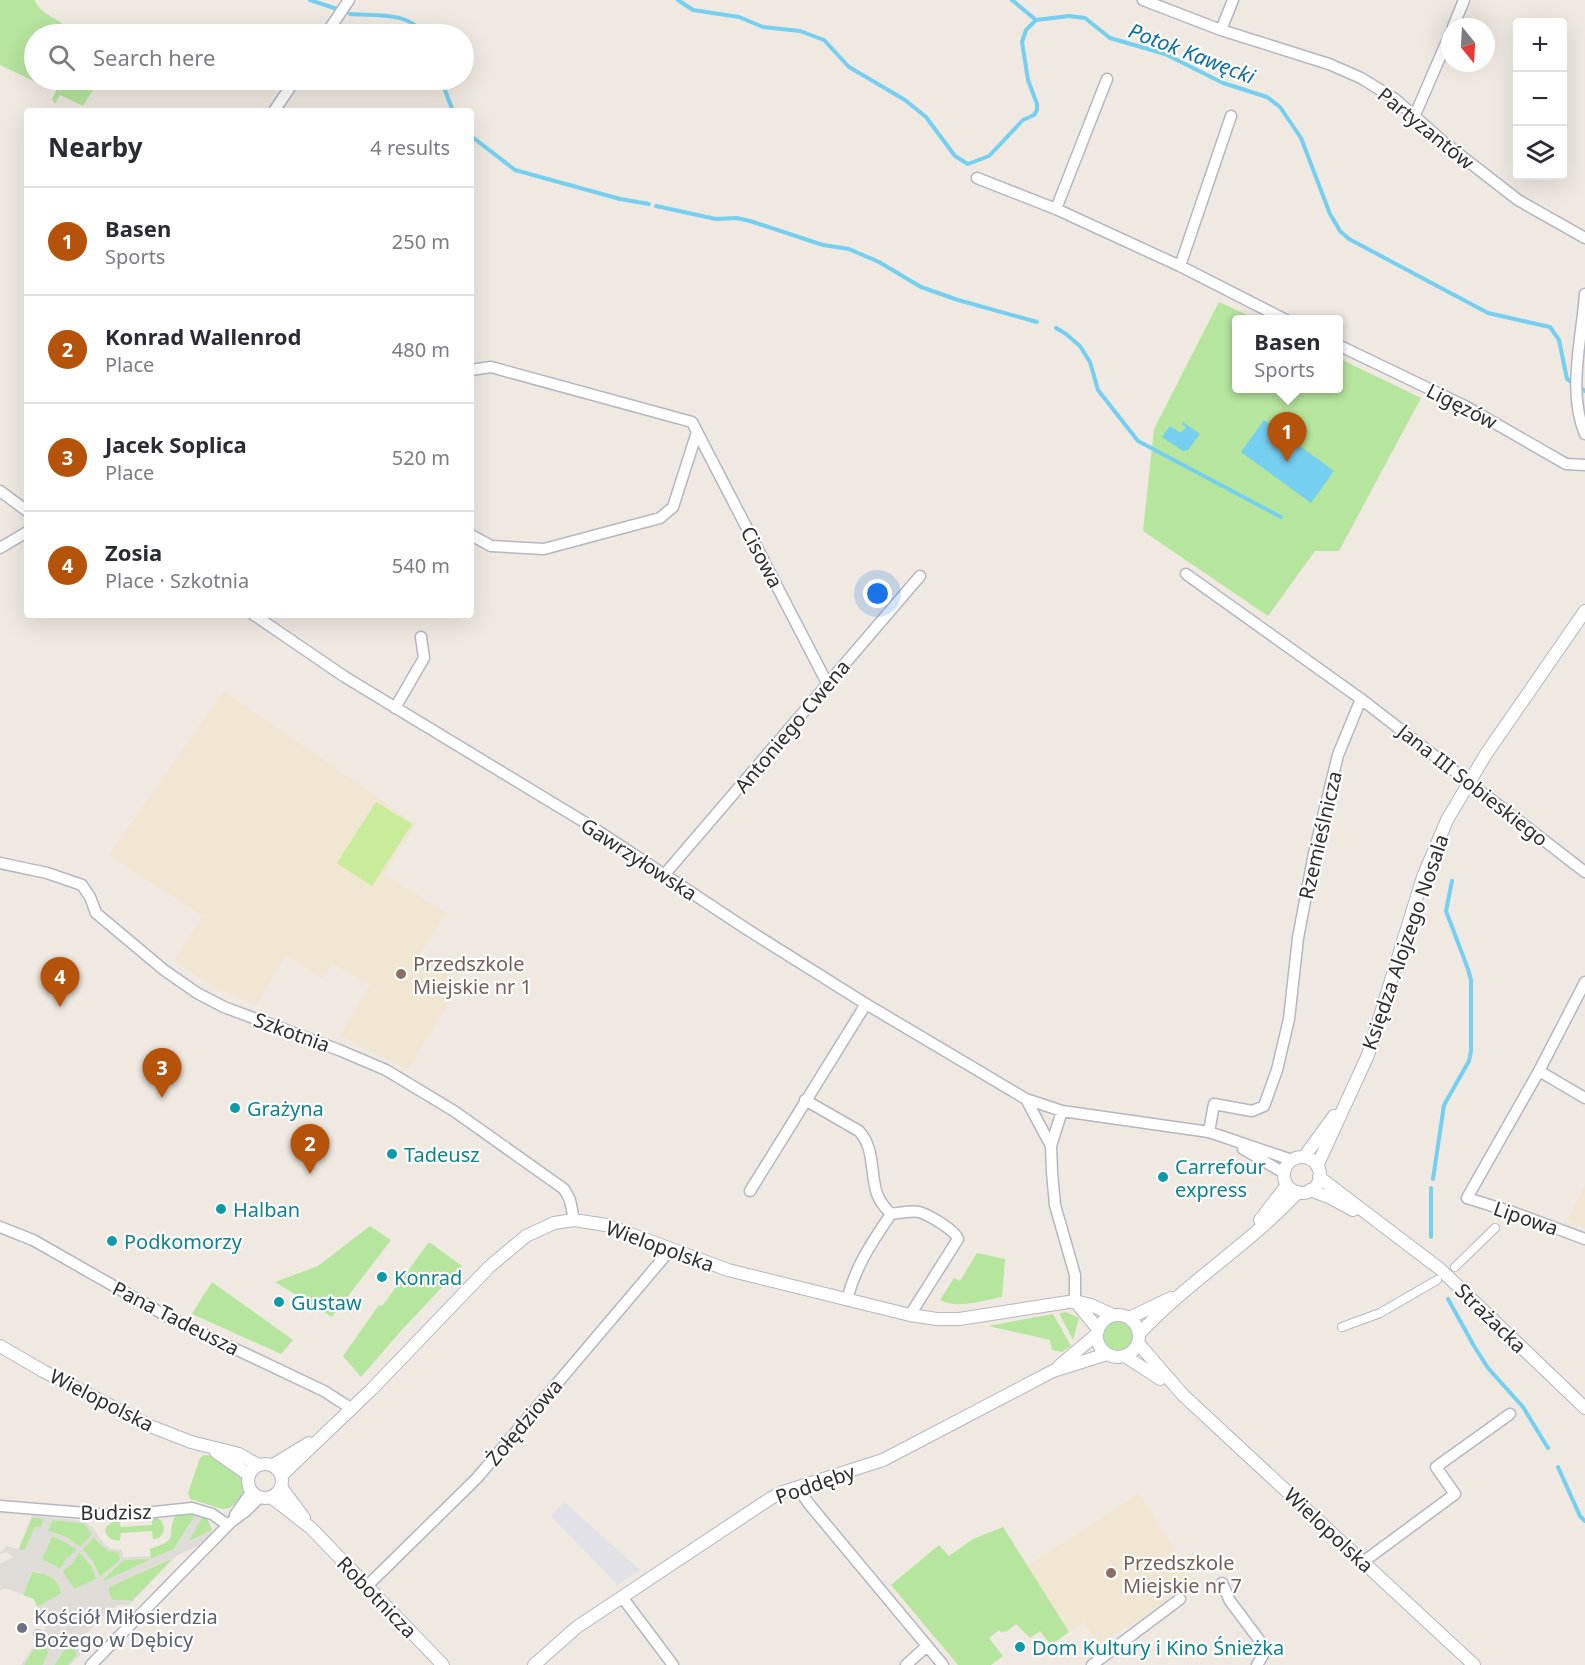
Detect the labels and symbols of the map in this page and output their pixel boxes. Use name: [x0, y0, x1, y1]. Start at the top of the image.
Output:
water label: Potok Kawęcki: [1125, 16, 1260, 90]
north arrow: [1441, 18, 1495, 72]
street label: Partyzantów: [1372, 81, 1480, 175]
street label: Ligęzów: [1422, 377, 1502, 435]
pin: 1: [1268, 412, 1306, 462]
street label: Cisowa: [735, 522, 789, 592]
your location: [863, 579, 892, 608]
street label: Antoniego Cwena: [728, 654, 856, 798]
street label: Jana III Sobieskiego: [1391, 717, 1554, 852]
street label: Rzemieślnicza: [1292, 768, 1348, 902]
street label: Gawrzyłowska: [576, 811, 702, 907]
street label: Księdza Alojzego Nosala: [1355, 831, 1455, 1053]
place label: Przedszkole Miejskie nr 1: [413, 950, 532, 1000]
pin: 4: [40, 958, 80, 1007]
marker: Przedszkole Miejskie nr 1: [394, 967, 408, 981]
street label: Szkotnia: [250, 1006, 334, 1058]
pin: 3: [142, 1048, 182, 1098]
place label: Grażyna: [247, 1095, 324, 1122]
marker: Grażyna: [228, 1101, 242, 1115]
pin: 2: [290, 1124, 330, 1174]
place label: Tadeusz: [404, 1141, 480, 1168]
marker: Tadeusz: [385, 1147, 399, 1161]
place label: Carrefour express: [1175, 1153, 1266, 1203]
marker: Carrefour express: [1156, 1170, 1170, 1184]
street label: Lipowa: [1490, 1194, 1562, 1242]
place label: Halban: [233, 1196, 300, 1223]
marker: Halban: [214, 1202, 228, 1216]
street label: Wielopolska: [602, 1214, 718, 1278]
place label: Podkomorzy: [124, 1228, 243, 1255]
marker: Podkomorzy: [105, 1234, 119, 1248]
place label: Konrad: [394, 1264, 462, 1291]
marker: Konrad: [375, 1270, 389, 1284]
street label: Pana Tadeusza: [108, 1274, 244, 1362]
street label: Strażacka: [1449, 1277, 1533, 1359]
place label: Gustaw: [291, 1289, 362, 1316]
marker: Gustaw: [272, 1295, 286, 1309]
street label: Wielopolska: [45, 1362, 159, 1438]
street label: Żołędziowa: [480, 1373, 568, 1471]
street label: Poddęby: [772, 1458, 859, 1510]
street label: Wielopolska: [1278, 1481, 1380, 1579]
street label: Budzisz: [80, 1498, 152, 1526]
place label: Przedszkole Miejskie nr 7: [1123, 1549, 1242, 1599]
street label: Robotnicza: [331, 1550, 423, 1644]
marker: Przedszkole Miejskie nr 7: [1104, 1566, 1118, 1580]
place label: Kościół Miłosierdzia Bożego w Dębicy: [34, 1603, 218, 1653]
marker: Kościół Miłosierdzia Bożego w Dębicy: [15, 1621, 29, 1635]
place label: Dom Kultury i Kino Śnieżka: [1032, 1634, 1284, 1661]
marker: Dom Kultury i Kino Śnieżka: [1013, 1640, 1027, 1654]

